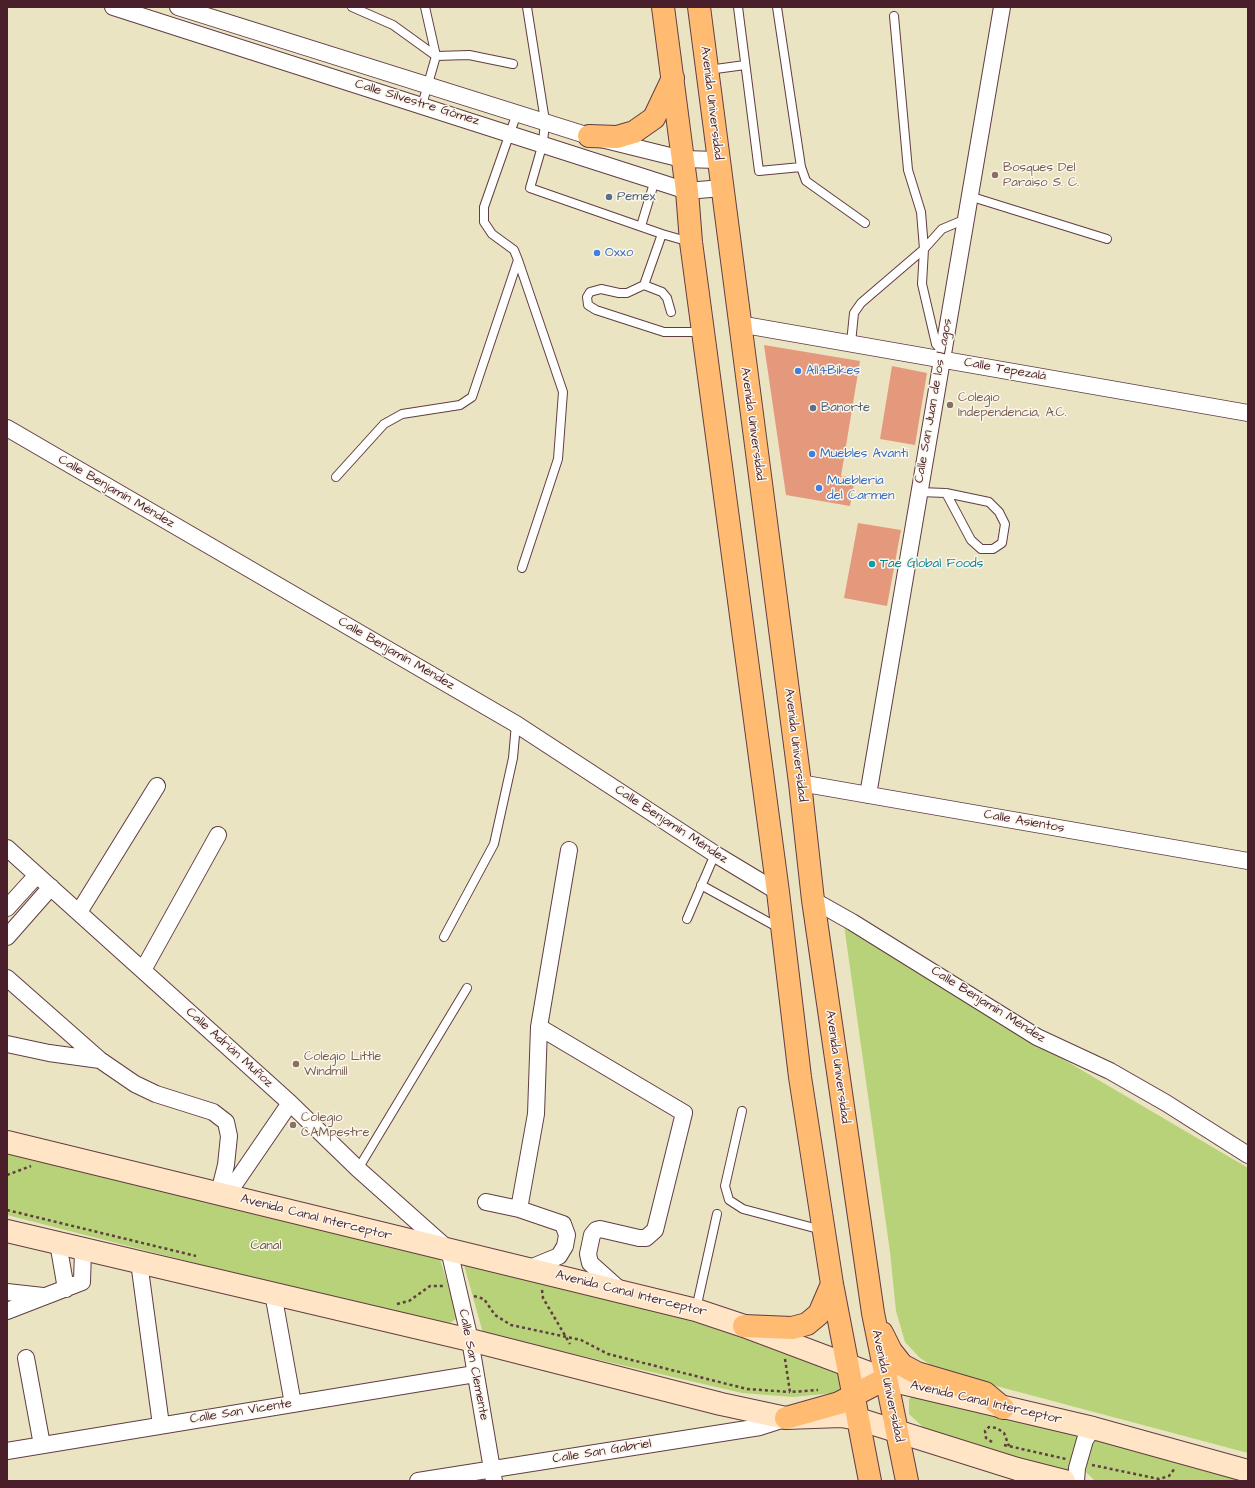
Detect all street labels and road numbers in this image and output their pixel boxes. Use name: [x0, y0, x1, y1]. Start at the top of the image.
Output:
street label: Avenida Universidad: [696, 45, 726, 161]
street label: Calle Silvestre Gómez: [353, 77, 481, 129]
street label: Calle San Juan de los Lagos: [912, 318, 956, 484]
street label: Calle Tepezalá: [963, 355, 1047, 385]
street label: Avenida Universidad: [736, 366, 768, 482]
street label: Calle Benjamín Méndez: [55, 452, 177, 532]
street label: Calle Benjamín Méndez: [335, 614, 457, 694]
street label: Avenida Universidad: [780, 687, 810, 803]
street label: Calle Benjamín Méndez: [611, 782, 731, 868]
street label: Calle Asientos: [982, 807, 1066, 837]
street label: Calle Benjamín Méndez: [928, 963, 1048, 1047]
street label: Calle Adrián Muñoz: [182, 1005, 276, 1091]
street label: Avenida Universidad: [821, 1009, 853, 1125]
street label: Avenida Canal Interceptor: [239, 1192, 393, 1244]
street label: Avenida Canal Interceptor: [554, 1268, 708, 1320]
street label: Calle San Clemente: [455, 1308, 491, 1422]
street label: Avenida Universidad: [867, 1329, 907, 1443]
street label: Avenida Canal Interceptor: [909, 1378, 1063, 1428]
street label: Calle San Vicente: [189, 1396, 293, 1428]
street label: Calle San Gabriel: [551, 1436, 653, 1468]

